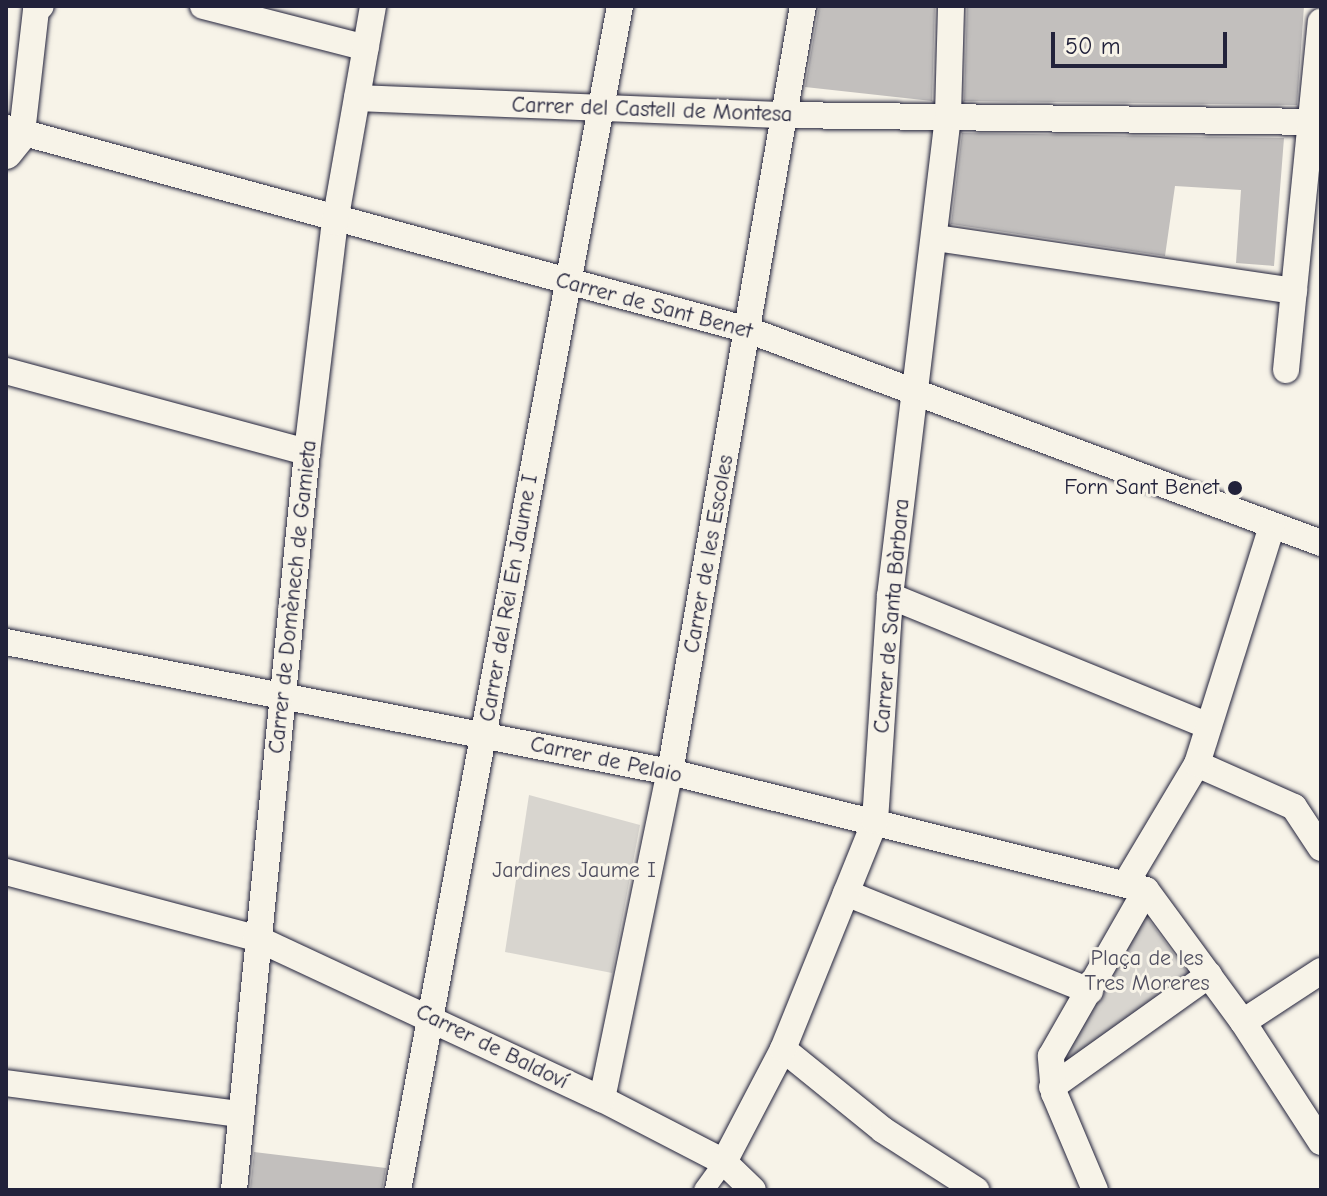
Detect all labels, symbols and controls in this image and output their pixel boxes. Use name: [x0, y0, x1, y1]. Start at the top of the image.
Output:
scale bar: [1055, 16, 1231, 66]
text: 50 m: [1065, 32, 1121, 60]
street label: Carrer del Castell de Montesa: [511, 92, 793, 128]
street label: Carrer de Sant Benet: [553, 267, 755, 345]
street label: Carrer de Domènech de Gamieta: [263, 439, 323, 755]
street label: Carrer de les Escoles: [679, 453, 739, 655]
street label: Carrer del Rei En Jaume I: [474, 472, 544, 724]
place label: Forn Sant Benet: [1064, 475, 1219, 501]
marker: Forn Sant Benet: [1226, 479, 1244, 497]
street label: Carrer de Santa Bàrbara: [869, 498, 915, 734]
street label: Carrer de Pelaio: [528, 731, 684, 789]
park label: Jardines Jaume I: [492, 858, 656, 884]
park label: Plaça de les Tres Moreres: [1084, 945, 1210, 996]
street label: Carrer de Baldoví: [412, 999, 572, 1095]

